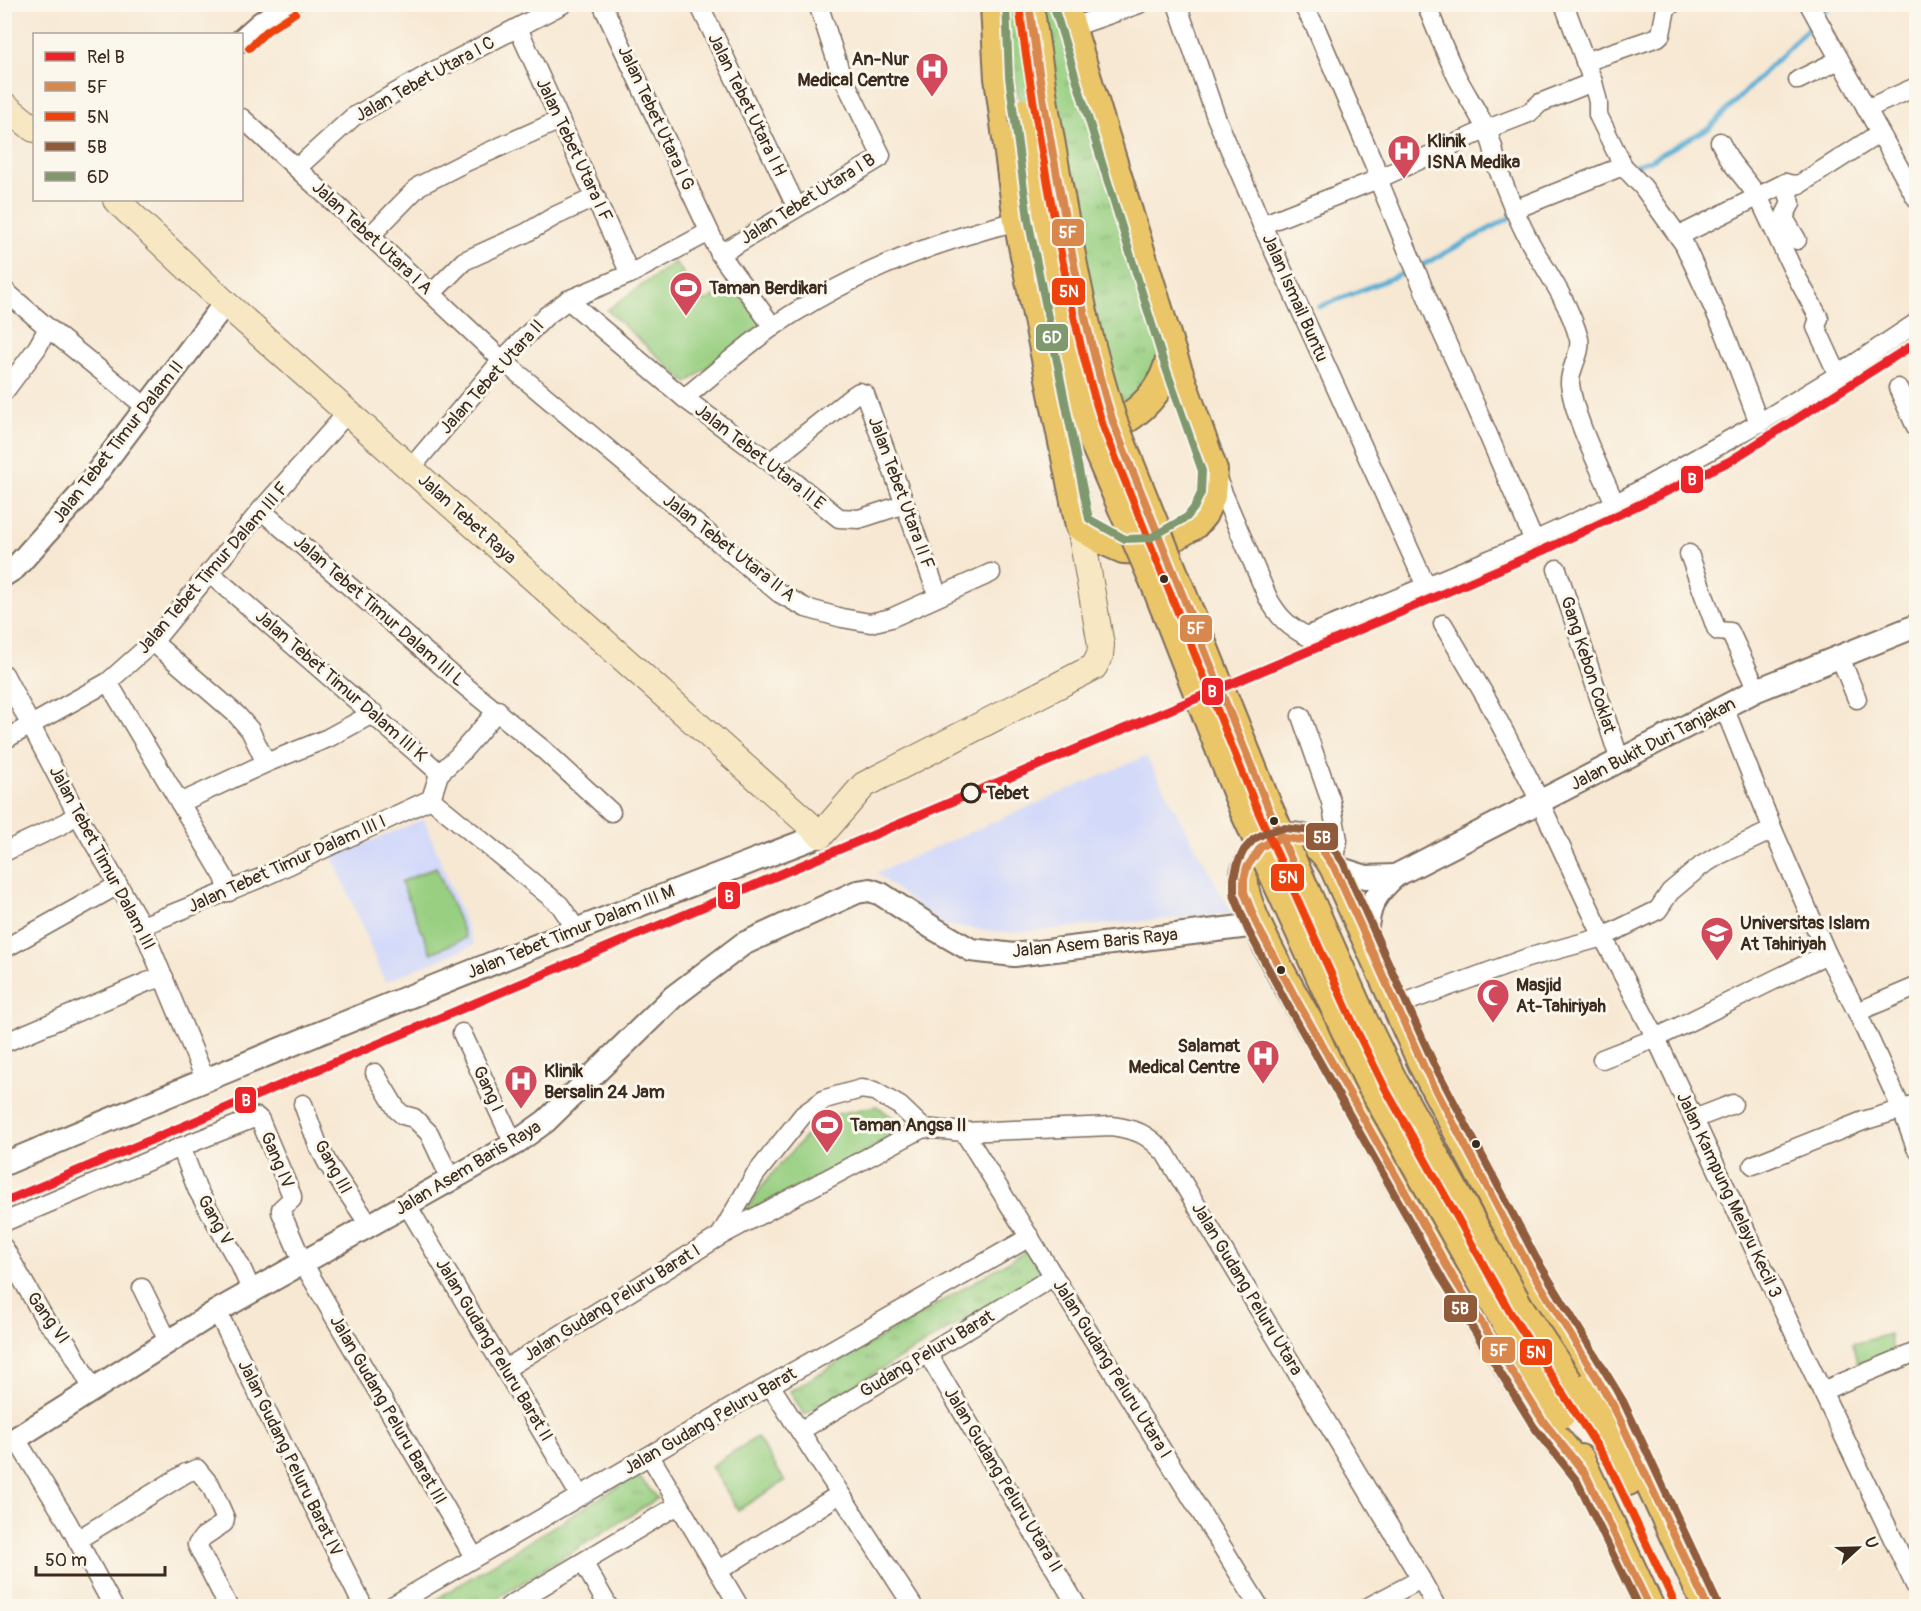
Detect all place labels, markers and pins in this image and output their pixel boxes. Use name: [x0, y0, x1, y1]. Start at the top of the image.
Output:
place label: An-Nur Medical Centre: [798, 48, 910, 92]
hospital icon: An-Nur Medical Centre: [914, 51, 950, 98]
place label: Klinik ISNA Medika: [1427, 130, 1521, 174]
hospital icon: Klinik ISNA Medika: [1386, 133, 1422, 180]
sports icon: Taman Berdikari: [668, 270, 704, 317]
place label: Taman Berdikari: [708, 277, 827, 300]
unlabelled marker: [1158, 573, 1170, 585]
place label: Tebet: [985, 782, 1029, 805]
marker: Tebet: [961, 783, 981, 803]
unlabelled marker: [1268, 815, 1280, 827]
place label: Universitas Islam At Tahiriyah: [1740, 912, 1870, 956]
school or university icon: Universitas Islam At Tahiriyah: [1699, 915, 1735, 962]
unlabelled marker: [1275, 964, 1287, 976]
place label: Masjid At-Tahiriyah: [1516, 974, 1606, 1018]
mosque icon: Masjid At-Tahiriyah: [1475, 977, 1511, 1024]
place label: Salamat Medical Centre: [1129, 1035, 1241, 1079]
hospital icon: Salamat Medical Centre: [1245, 1038, 1281, 1085]
place label: Klinik Bersalin 24 Jam: [544, 1060, 665, 1104]
hospital icon: Klinik Bersalin 24 Jam: [503, 1063, 539, 1110]
sports icon: Taman Angsa II: [809, 1107, 845, 1154]
place label: Taman Angsa II: [849, 1114, 967, 1137]
unlabelled marker: [1470, 1138, 1482, 1150]

